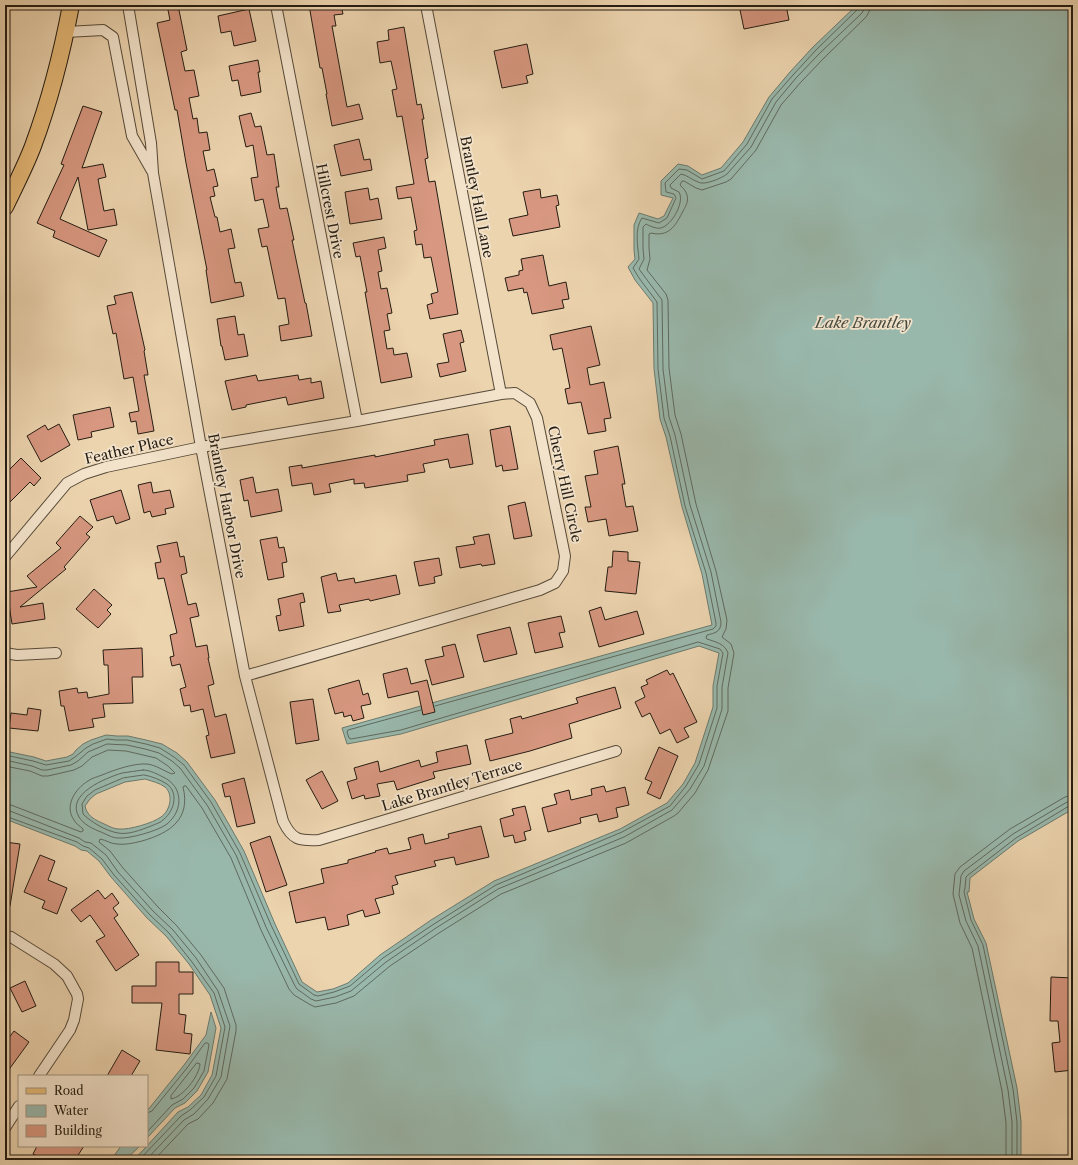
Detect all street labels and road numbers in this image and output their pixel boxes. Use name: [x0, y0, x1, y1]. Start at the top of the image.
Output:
street label: Brantley Hall Lane: [456, 134, 498, 260]
street label: Hillcrest Drive: [312, 162, 348, 260]
street label: Cherry Hill Circle: [544, 424, 586, 544]
street label: Feather Place: [83, 430, 175, 468]
street label: Brantley Harbor Drive: [204, 432, 250, 580]
street label: Lake Brantley Terrace: [380, 755, 525, 815]

